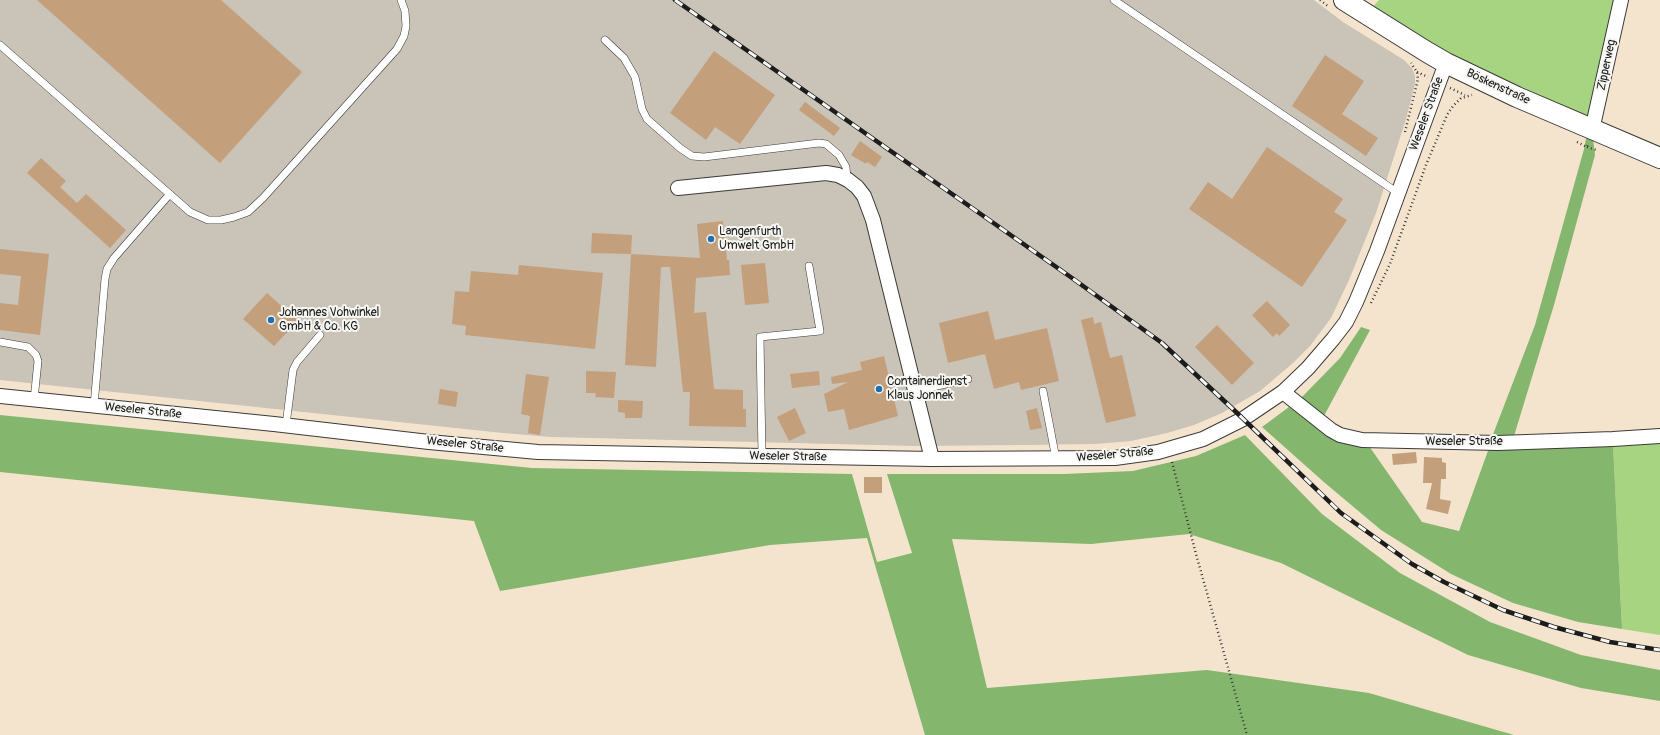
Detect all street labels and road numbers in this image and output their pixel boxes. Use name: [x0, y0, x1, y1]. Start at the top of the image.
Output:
street label: Zipperweg: [1595, 38, 1619, 92]
street label: Böskenstraße: [1464, 66, 1532, 108]
street label: Weseler Straße: [1407, 75, 1447, 153]
street label: Weseler Straße: [104, 400, 182, 422]
street label: Weseler Straße: [426, 434, 504, 456]
street label: Weseler Straße: [1425, 435, 1503, 449]
street label: Weseler Straße: [1076, 444, 1154, 466]
street label: Weseler Straße: [749, 449, 827, 465]

